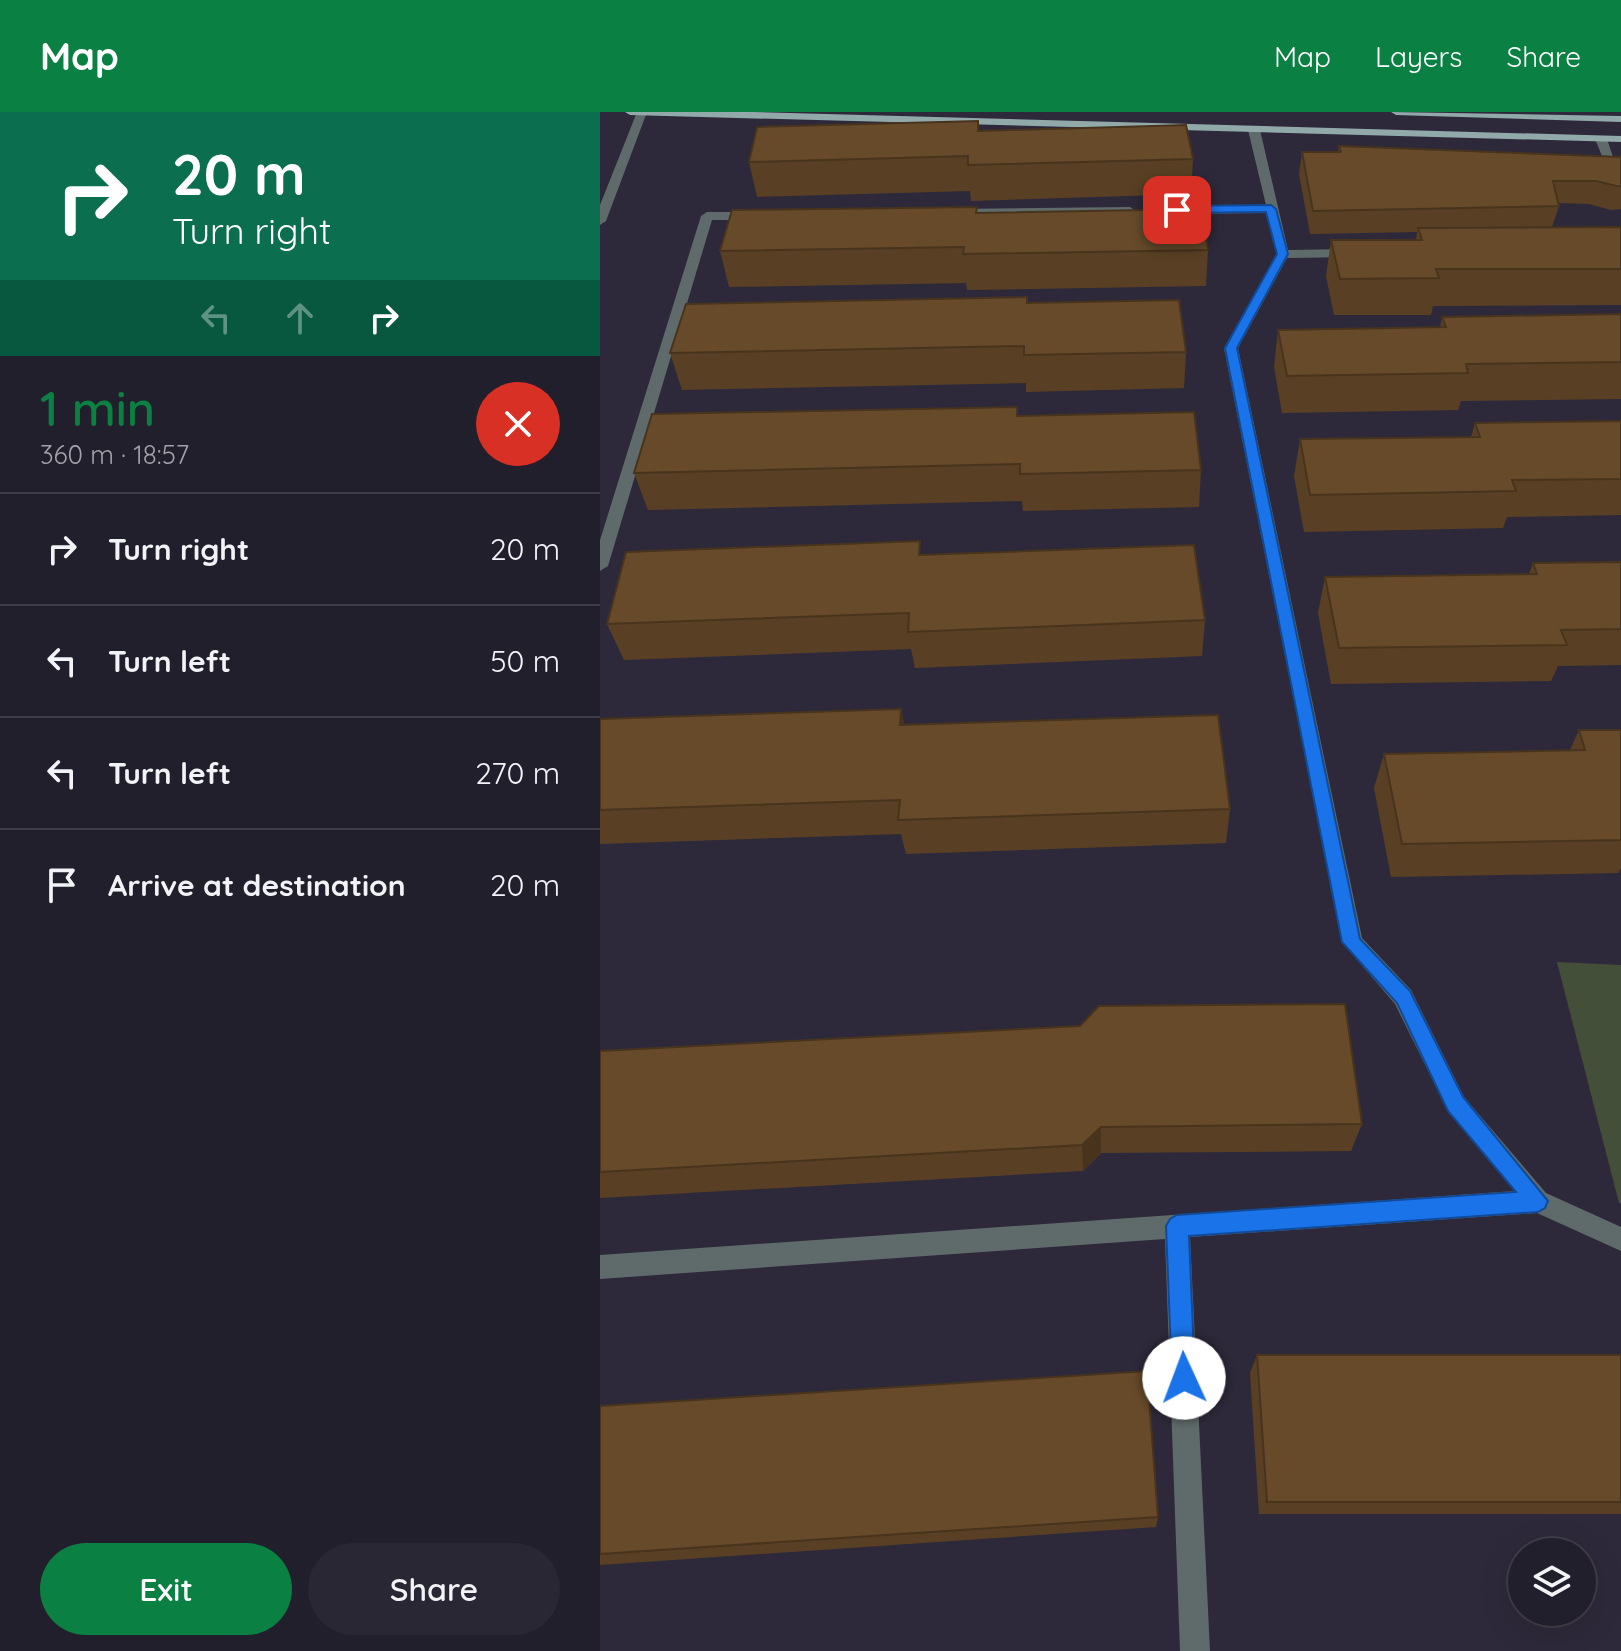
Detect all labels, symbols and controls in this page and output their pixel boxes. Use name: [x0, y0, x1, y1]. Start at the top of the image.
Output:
text: Map: [40, 32, 119, 80]
text: Map: [1274, 39, 1331, 74]
text: Layers: [1375, 39, 1462, 74]
text: Share: [1506, 39, 1581, 74]
text: 20 m: [172, 139, 306, 209]
icon: right: [40, 144, 144, 248]
pin: [1143, 176, 1211, 244]
icon: arrive: [1155, 188, 1199, 232]
text: Turn right: [172, 208, 331, 253]
icon: left: [194, 296, 238, 340]
icon: ahead: [278, 296, 322, 340]
icon: right: [362, 296, 406, 340]
text: 1 min: [40, 378, 155, 438]
button: close: [476, 382, 560, 466]
text: 360 m · 18:57: [40, 438, 189, 471]
icon: right: [40, 527, 84, 571]
text: Turn right: [108, 530, 249, 568]
text: 20 m: [490, 530, 560, 568]
icon: left: [40, 639, 84, 683]
text: Turn left: [108, 642, 231, 680]
text: 50 m: [490, 642, 560, 680]
icon: left: [40, 751, 84, 795]
text: Turn left: [108, 754, 231, 792]
text: 270 m: [475, 754, 560, 792]
icon: arrive: [40, 863, 84, 907]
text: Arrive at destination: [108, 866, 406, 904]
text: 20 m: [490, 866, 560, 904]
position arrow: [1142, 1336, 1226, 1420]
map controls: [1508, 1538, 1596, 1626]
button: layers: [1508, 1538, 1596, 1626]
button: Exit: [40, 1543, 292, 1635]
button: Share: [308, 1543, 560, 1635]

